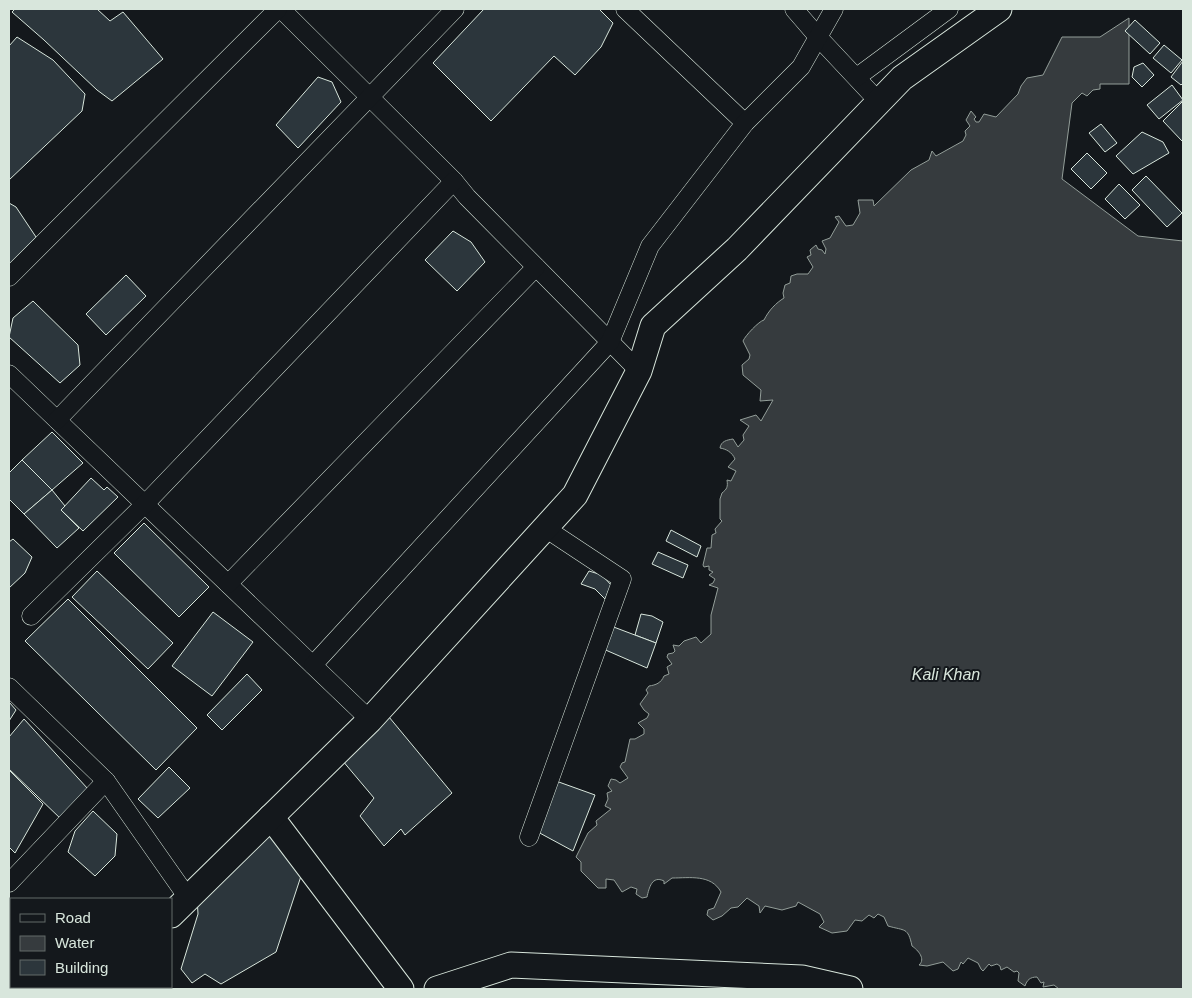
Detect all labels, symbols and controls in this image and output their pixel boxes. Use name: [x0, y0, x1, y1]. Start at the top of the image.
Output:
water label: Kali Khan: [912, 666, 980, 683]
legend: [10, 898, 172, 988]
text: Road: [55, 909, 91, 926]
text: Water: [55, 934, 94, 951]
text: Building: [55, 959, 108, 976]

